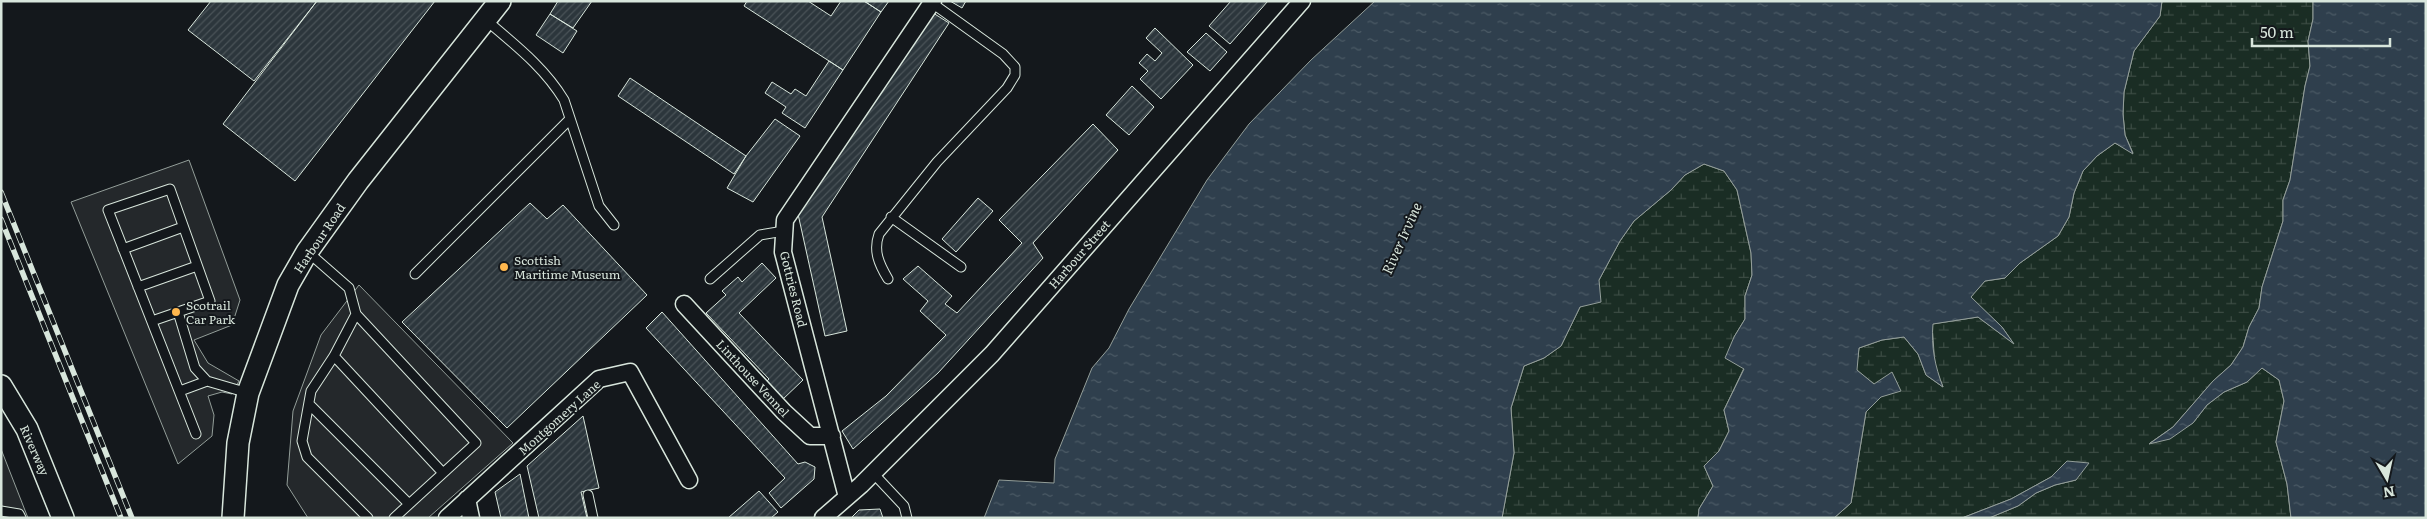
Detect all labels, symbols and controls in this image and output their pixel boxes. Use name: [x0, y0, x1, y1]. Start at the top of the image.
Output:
scale bar: [2252, 15, 2390, 47]
text: 50 m: [2260, 20, 2294, 43]
street label: Harbour Road: [289, 199, 349, 277]
water label: River Irvine: [1376, 199, 1426, 277]
street label: Harbour Street: [1044, 215, 1114, 292]
street label: Gottries Road: [776, 249, 812, 330]
place label: Scottish Maritime Museum: [514, 251, 621, 283]
marker: Scottish Maritime Museum: [498, 261, 510, 273]
place label: Scotrail Car Park: [186, 296, 236, 328]
marker: Scotrail Car Park: [170, 306, 182, 318]
street label: Linthouse Vennel: [712, 335, 794, 421]
street label: Montgomery Lane: [514, 375, 604, 459]
street label: Riverway: [16, 422, 54, 478]
north arrow: [2362, 454, 2412, 504]
text: N: [2382, 482, 2397, 504]

